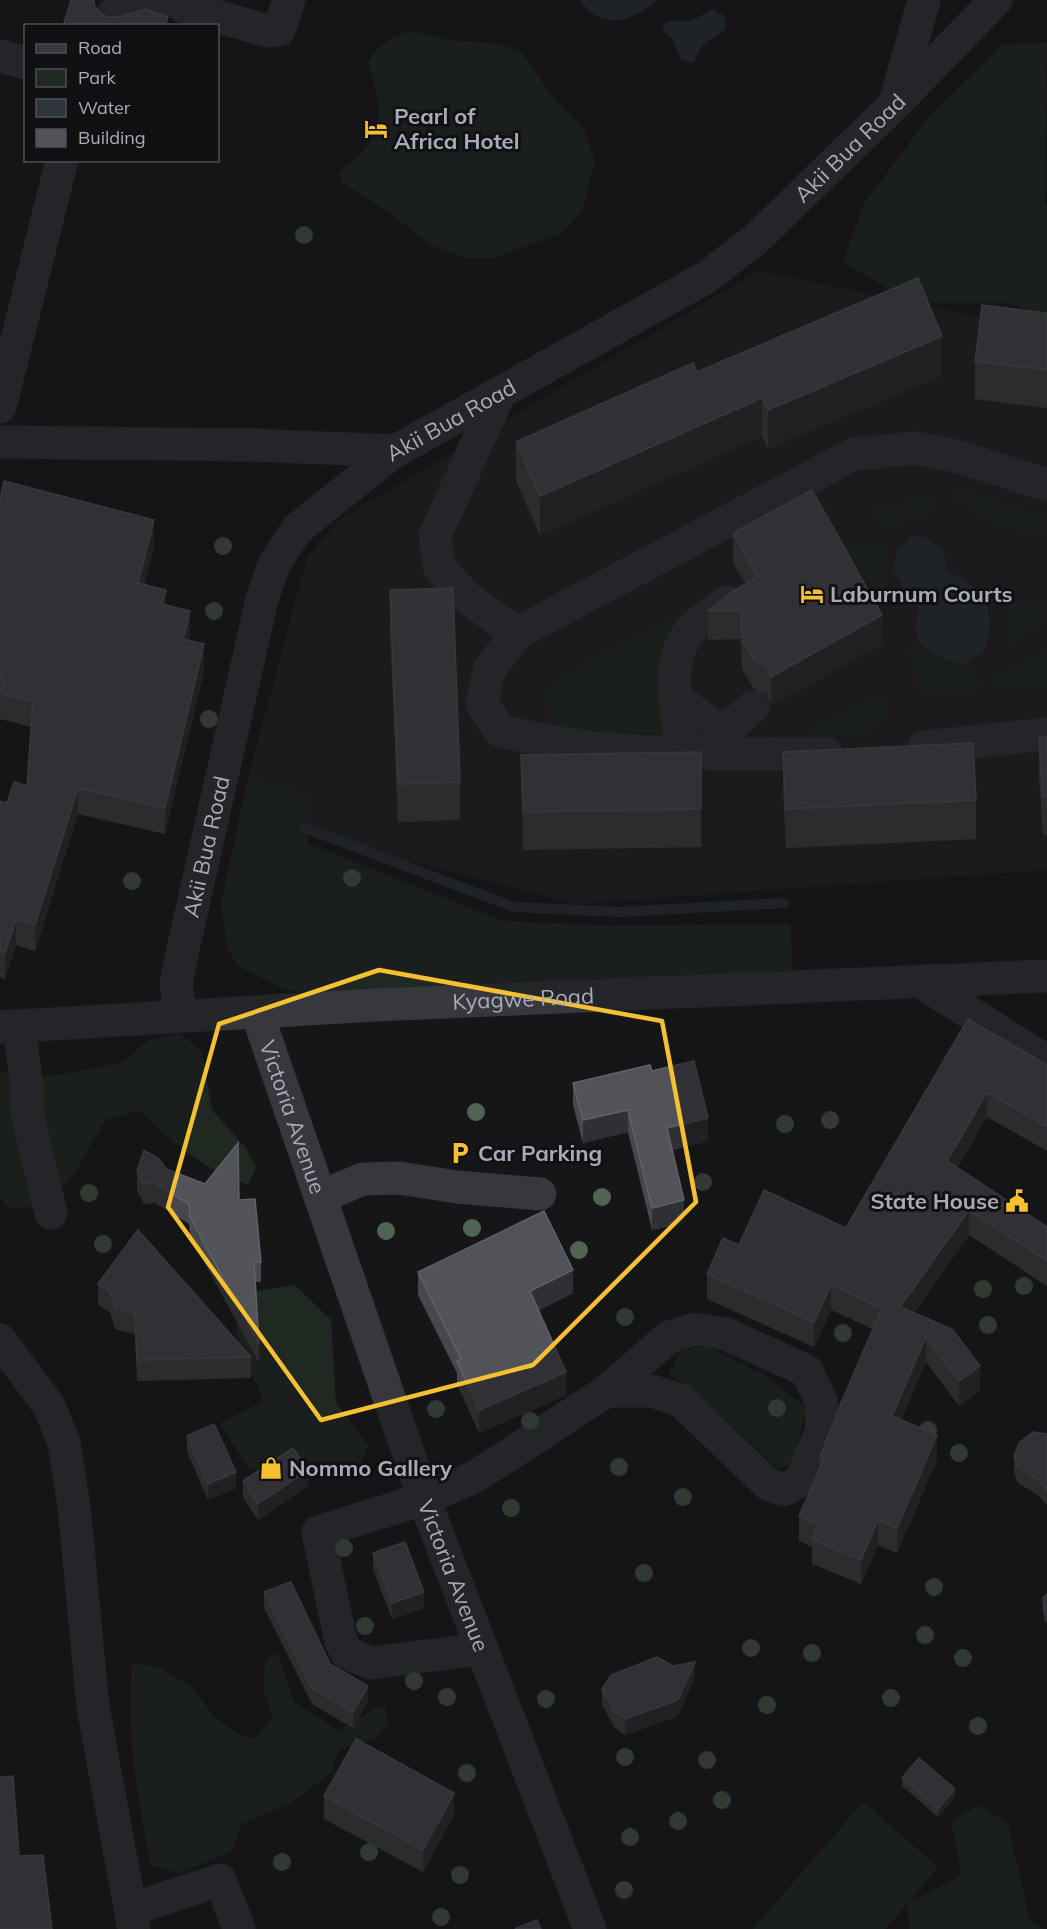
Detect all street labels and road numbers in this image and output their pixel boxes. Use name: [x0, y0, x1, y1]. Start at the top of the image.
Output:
street label: Akii Bua Road: [788, 88, 911, 208]
street label: Akii Bua Road: [381, 373, 521, 467]
street label: Akii Bua Road: [177, 773, 236, 920]
street label: Kyagwe Road: [452, 982, 595, 1016]
street label: Victoria Avenue: [253, 1037, 332, 1197]
street label: Victoria Avenue: [412, 1496, 496, 1656]

